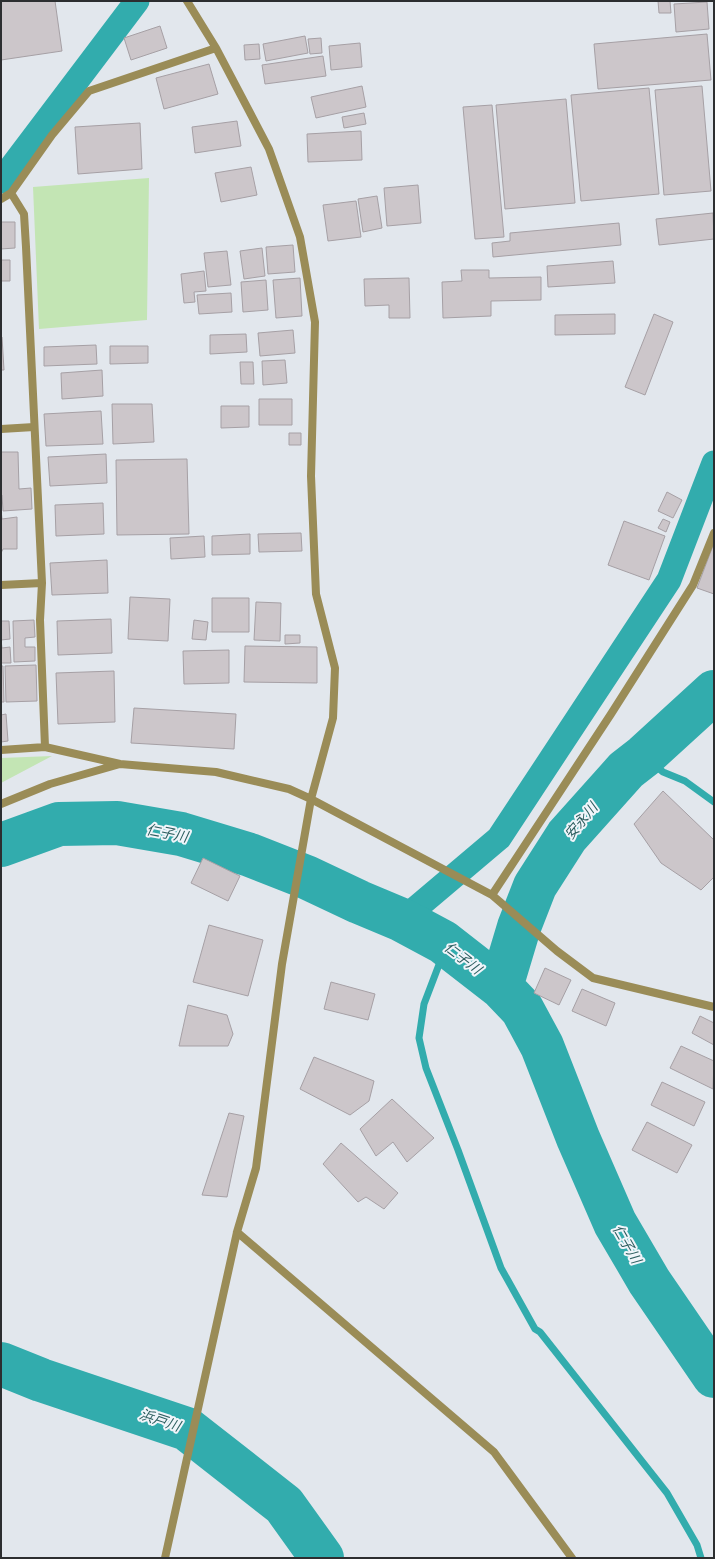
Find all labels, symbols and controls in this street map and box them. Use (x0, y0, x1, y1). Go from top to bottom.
water label: 安永川 (561, 798, 603, 843)
water label: 仁子川 (145, 821, 191, 846)
water label: 仁子川 (441, 939, 486, 979)
water label: 仁子川 (609, 1222, 645, 1268)
water label: 浜戸川 (137, 1406, 184, 1436)

